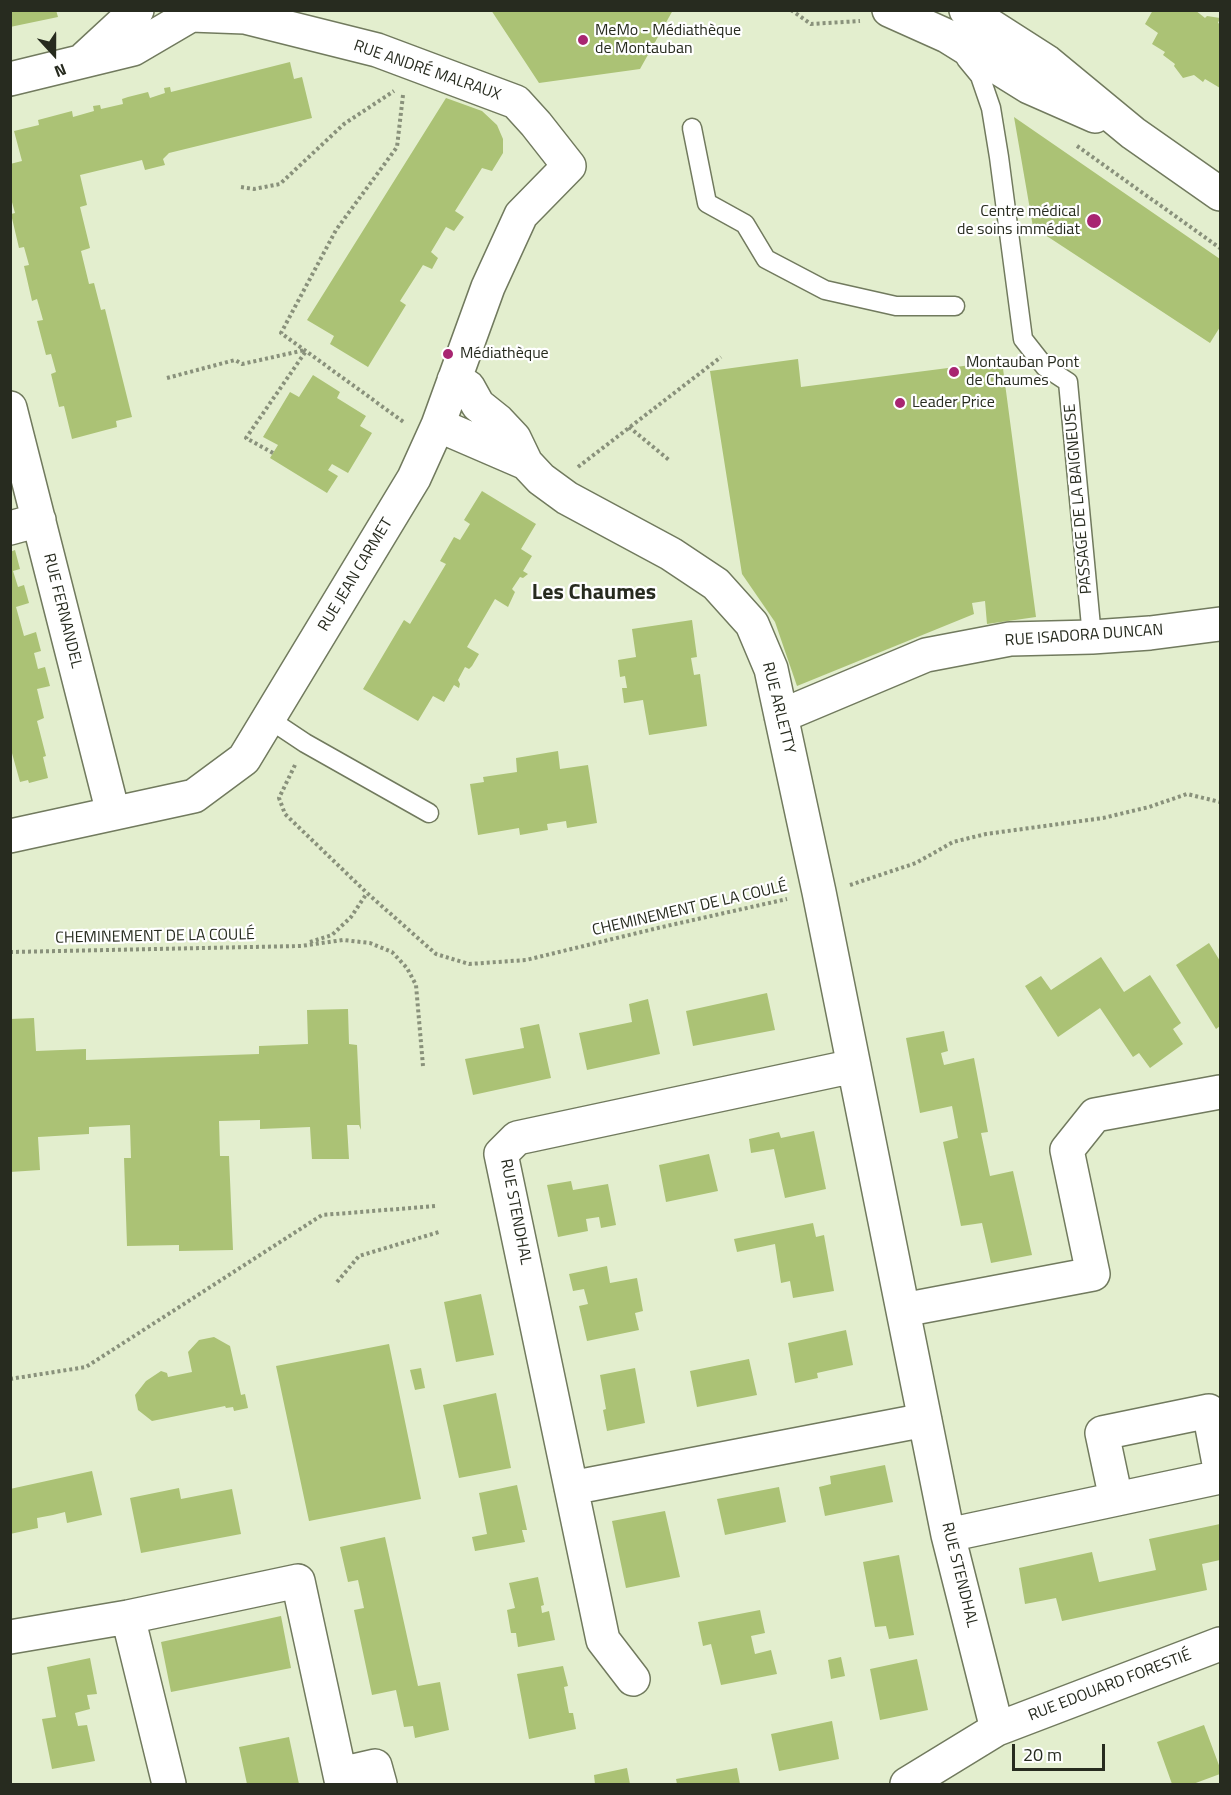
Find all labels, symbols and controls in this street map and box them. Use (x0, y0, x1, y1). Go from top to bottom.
place label: MeMo - Médiathèque de Montauban (595, 21, 741, 59)
north arrow (24, 24, 84, 84)
marker: MeMo - Médiathèque de Montauban (576, 33, 590, 47)
street label: RUE ANDRÉ MALRAUX (351, 37, 503, 105)
text: N (51, 58, 70, 84)
place label: Centre médical de soins immédiat (957, 202, 1080, 240)
marker: Centre médical de soins immédiat (1085, 212, 1103, 230)
place label: Médiathèque (460, 344, 549, 364)
marker: Médiathèque (441, 347, 455, 361)
place label: Montauban Pont de Chaumes (966, 353, 1079, 391)
marker: Montauban Pont de Chaumes (947, 365, 961, 379)
place label: Leader Price (912, 393, 995, 413)
marker: Leader Price (893, 396, 907, 410)
street label: PASSAGE DE LA BAIGNEUSE (1061, 403, 1097, 595)
street label: RUE JEAN CARMET (315, 515, 397, 635)
street label: RUE FERNANDEL (38, 552, 86, 670)
district label: Les Chaumes (532, 581, 656, 607)
street label: RUE ISADORA DUNCAN (1004, 621, 1164, 651)
street label: RUE ARLETTY (757, 660, 799, 756)
street label: CHEMINEMENT DE LA COULÉ (591, 877, 789, 941)
street label: CHEMINEMENT DE LA COULÉ (55, 926, 255, 948)
street label: RUE STENDHAL (495, 1157, 535, 1267)
street label: RUE STENDHAL (937, 1520, 981, 1630)
street label: RUE EDOUARD FORESTIÉ (1026, 1646, 1194, 1726)
scale bar (1015, 1732, 1108, 1770)
text: 20 m (1023, 1741, 1062, 1768)

